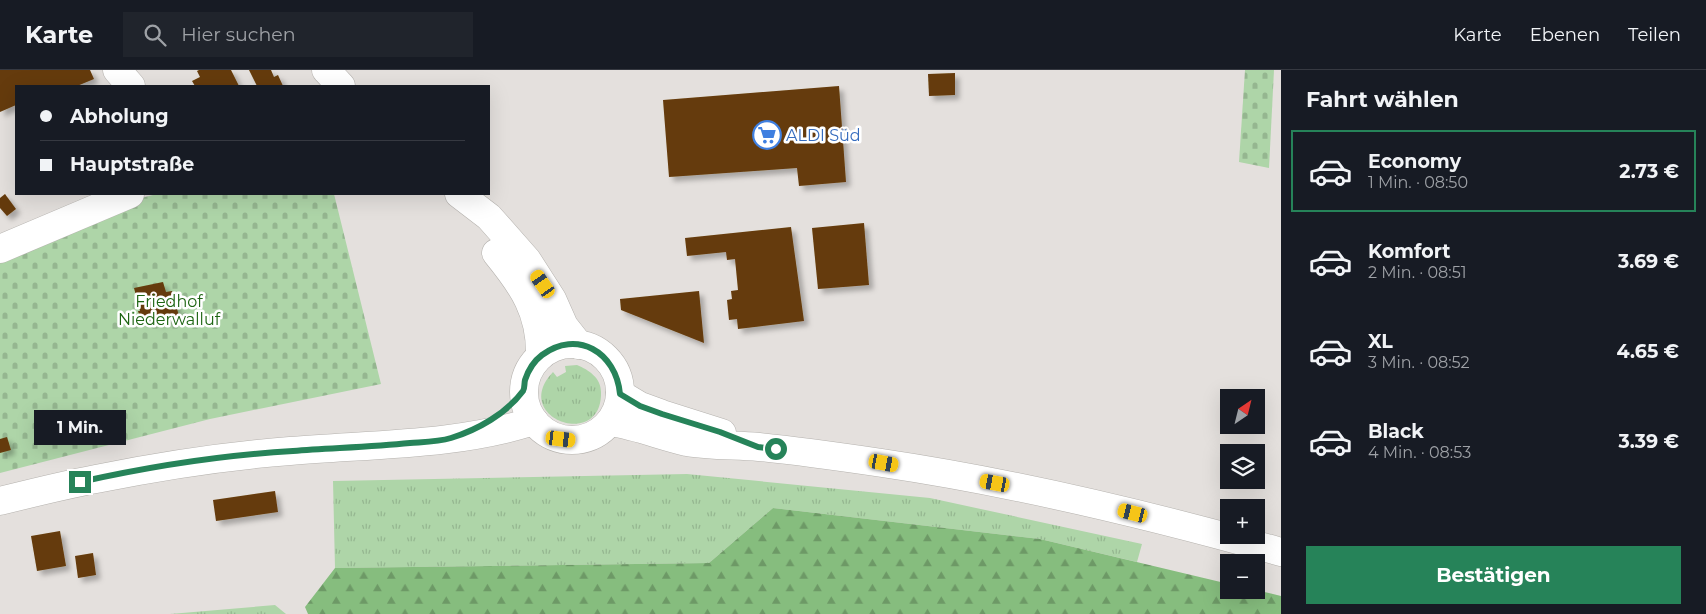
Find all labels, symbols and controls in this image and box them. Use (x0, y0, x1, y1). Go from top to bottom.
search box (123, 12, 473, 57)
text: Karte (25, 20, 93, 49)
icon: search (141, 21, 169, 49)
text: Hier suchen (181, 23, 296, 46)
text: Karte (1453, 24, 1502, 46)
text: Ebenen (1530, 24, 1600, 46)
text: Teilen (1628, 24, 1681, 46)
text: Fahrt wählen (1306, 86, 1459, 113)
text: Abholung (70, 105, 169, 128)
supermarket icon: ALDI Süd (752, 120, 782, 150)
place label: ALDI Süd (786, 126, 861, 145)
icon: car (1308, 149, 1353, 194)
text: Economy (1368, 150, 1461, 173)
text: Hauptstraße (70, 153, 194, 176)
text: 2.73 € (1619, 160, 1679, 183)
text: 1 Min. · 08:50 (1368, 173, 1468, 192)
icon: car (1308, 239, 1353, 284)
text: Komfort (1368, 240, 1450, 263)
text: 3.69 € (1618, 250, 1679, 273)
text: 2 Min. · 08:51 (1368, 263, 1467, 282)
car (528, 267, 557, 301)
park label: Friedhof Niederwalluf (118, 292, 221, 329)
icon: car (1308, 329, 1353, 374)
text: XL (1368, 330, 1393, 353)
text: 4.65 € (1617, 340, 1679, 363)
text: 3 Min. · 08:52 (1368, 353, 1470, 372)
north arrow (1220, 389, 1265, 434)
map controls (1220, 389, 1265, 599)
callout: 1 Min. (34, 410, 126, 444)
text: 1 Min. (57, 418, 103, 437)
icon: car (1308, 419, 1353, 464)
text: Black (1368, 420, 1424, 443)
car (545, 430, 576, 448)
text: 3.39 € (1618, 430, 1679, 453)
route start (765, 438, 787, 460)
text: 4 Min. · 08:53 (1368, 443, 1471, 462)
button: layers (1220, 444, 1265, 489)
car (867, 453, 900, 473)
route end (69, 471, 91, 493)
car (978, 473, 1011, 493)
button: + (1220, 499, 1265, 544)
car (1116, 502, 1149, 524)
button: Bestätigen (1306, 546, 1681, 604)
button: − (1220, 554, 1265, 599)

